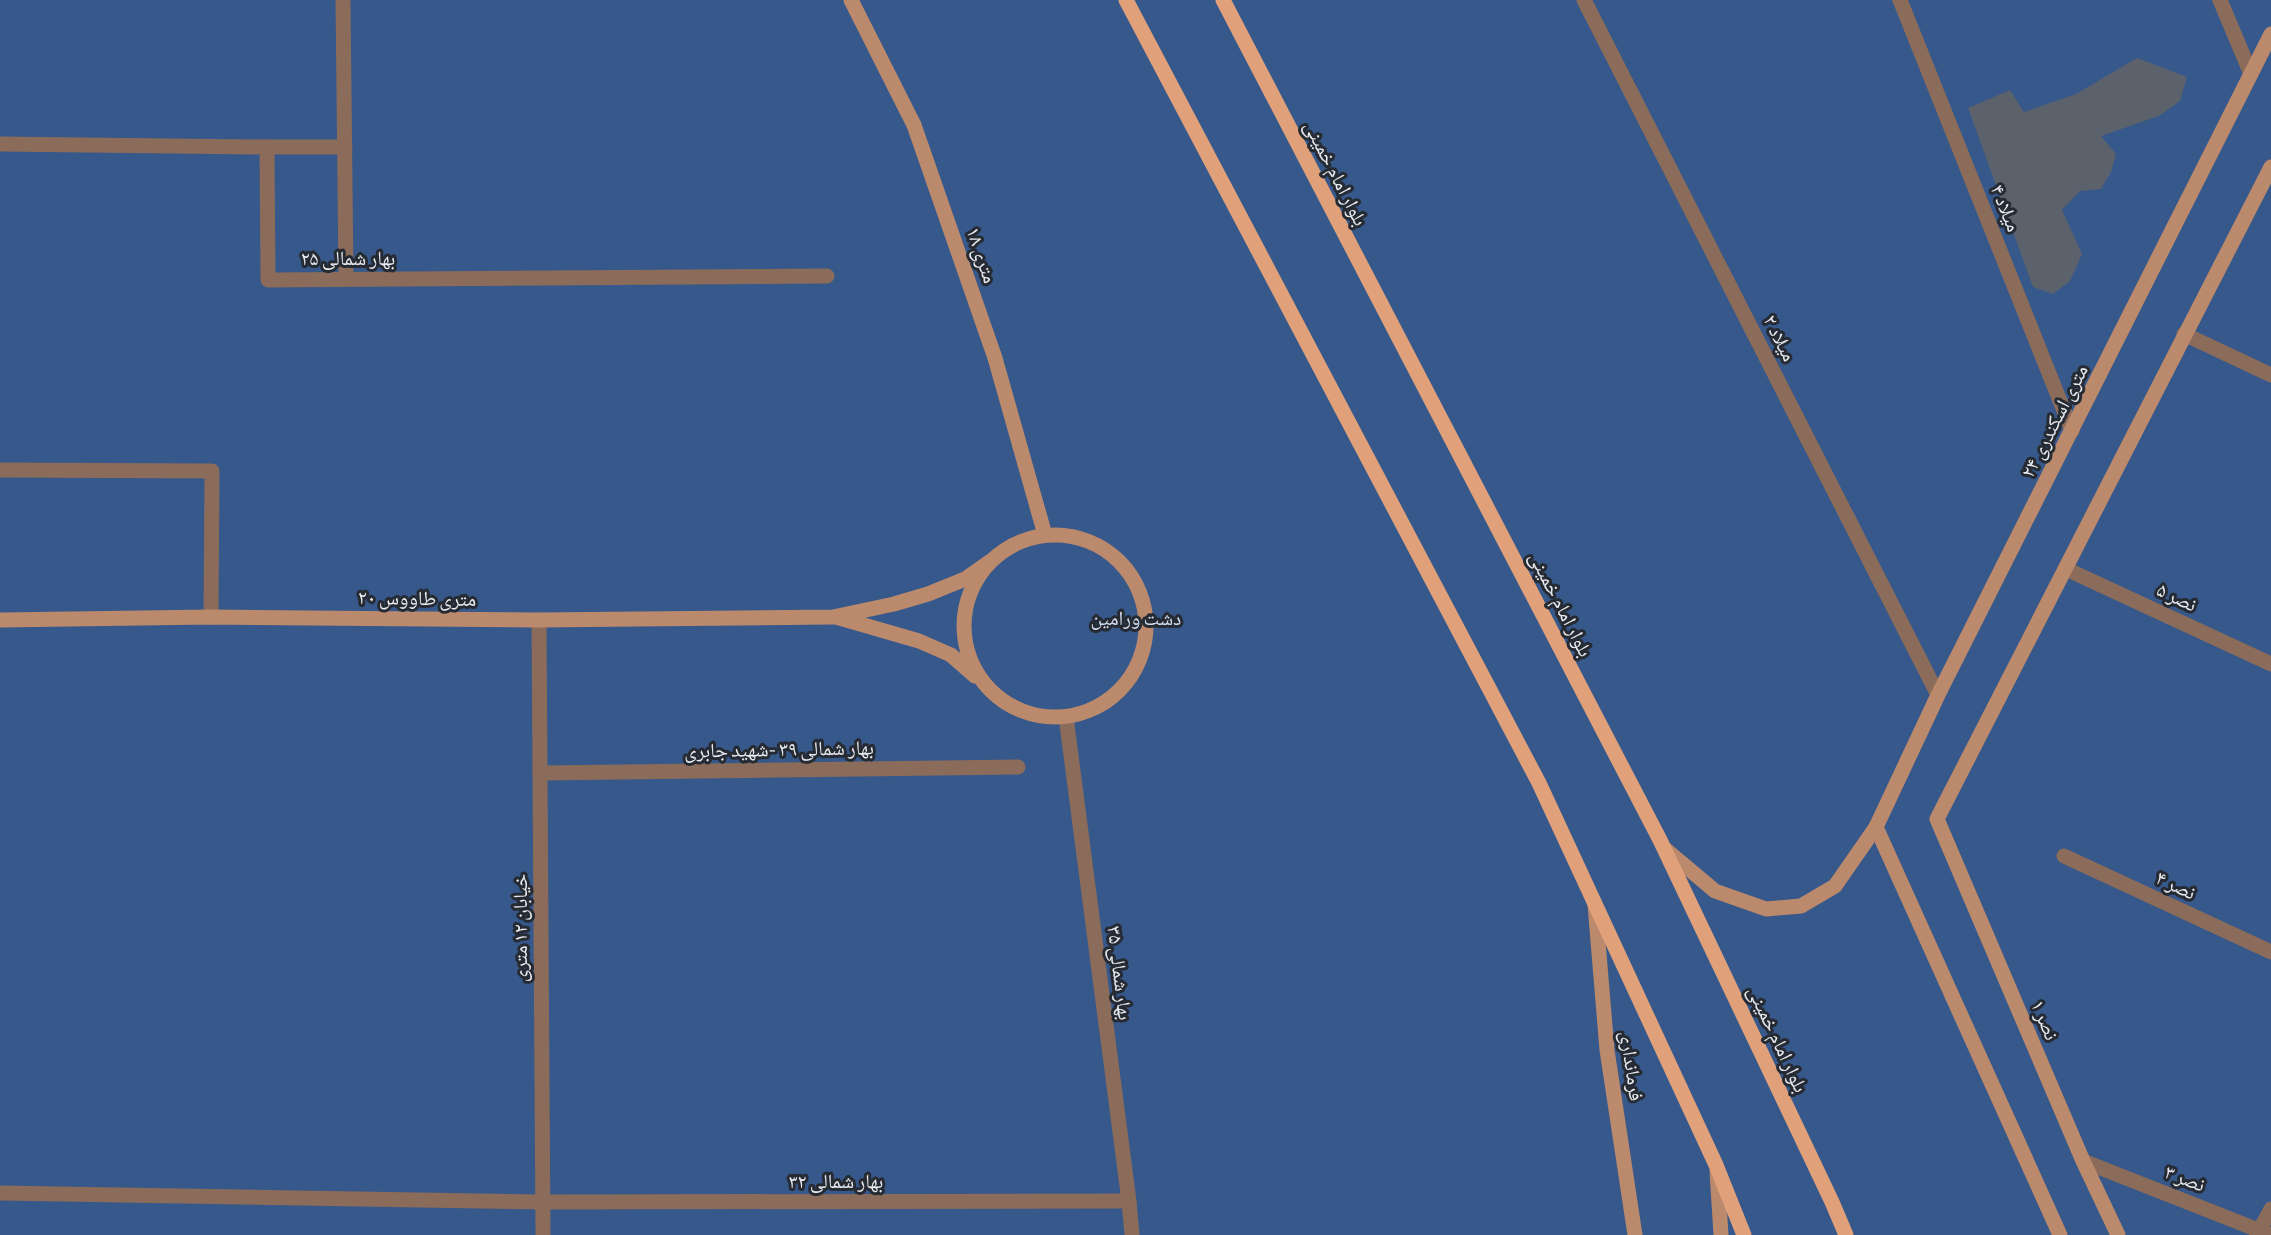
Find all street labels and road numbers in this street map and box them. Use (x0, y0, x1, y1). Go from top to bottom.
street label: بلوار امام خمینی (1297, 117, 1372, 231)
street label: میلاد ۴ (1985, 181, 2025, 236)
street label: ۱۸ متری (960, 224, 1002, 287)
street label: بهار شمالی ۲۵ (301, 247, 395, 271)
street label: میلاد ۲ (1757, 311, 1801, 366)
street label: ۲۴ متری اسکندری (2016, 361, 2094, 482)
street label: بلوار امام خمینی (1522, 548, 1597, 662)
street label: نصر ۵ (2153, 578, 2200, 618)
street label: ۲۰ متری طاووس (358, 586, 476, 612)
street label: بهار شمالی ۳۹ -شهید جابری (684, 736, 874, 764)
street label: نصر ۴ (2152, 866, 2199, 906)
street label: خیابان ۱۲ متری (509, 874, 533, 982)
street label: بهار شمالی ۳۵ (1101, 925, 1137, 1022)
street label: بلوار امام خمینی (1741, 982, 1812, 1097)
street label: نصر ۱ (2025, 997, 2063, 1044)
street label: فرمانداری (1614, 1030, 1648, 1103)
street label: نصر ۳ (2161, 1160, 2208, 1198)
street label: بهار شمالی ۳۲ (789, 1170, 883, 1194)

